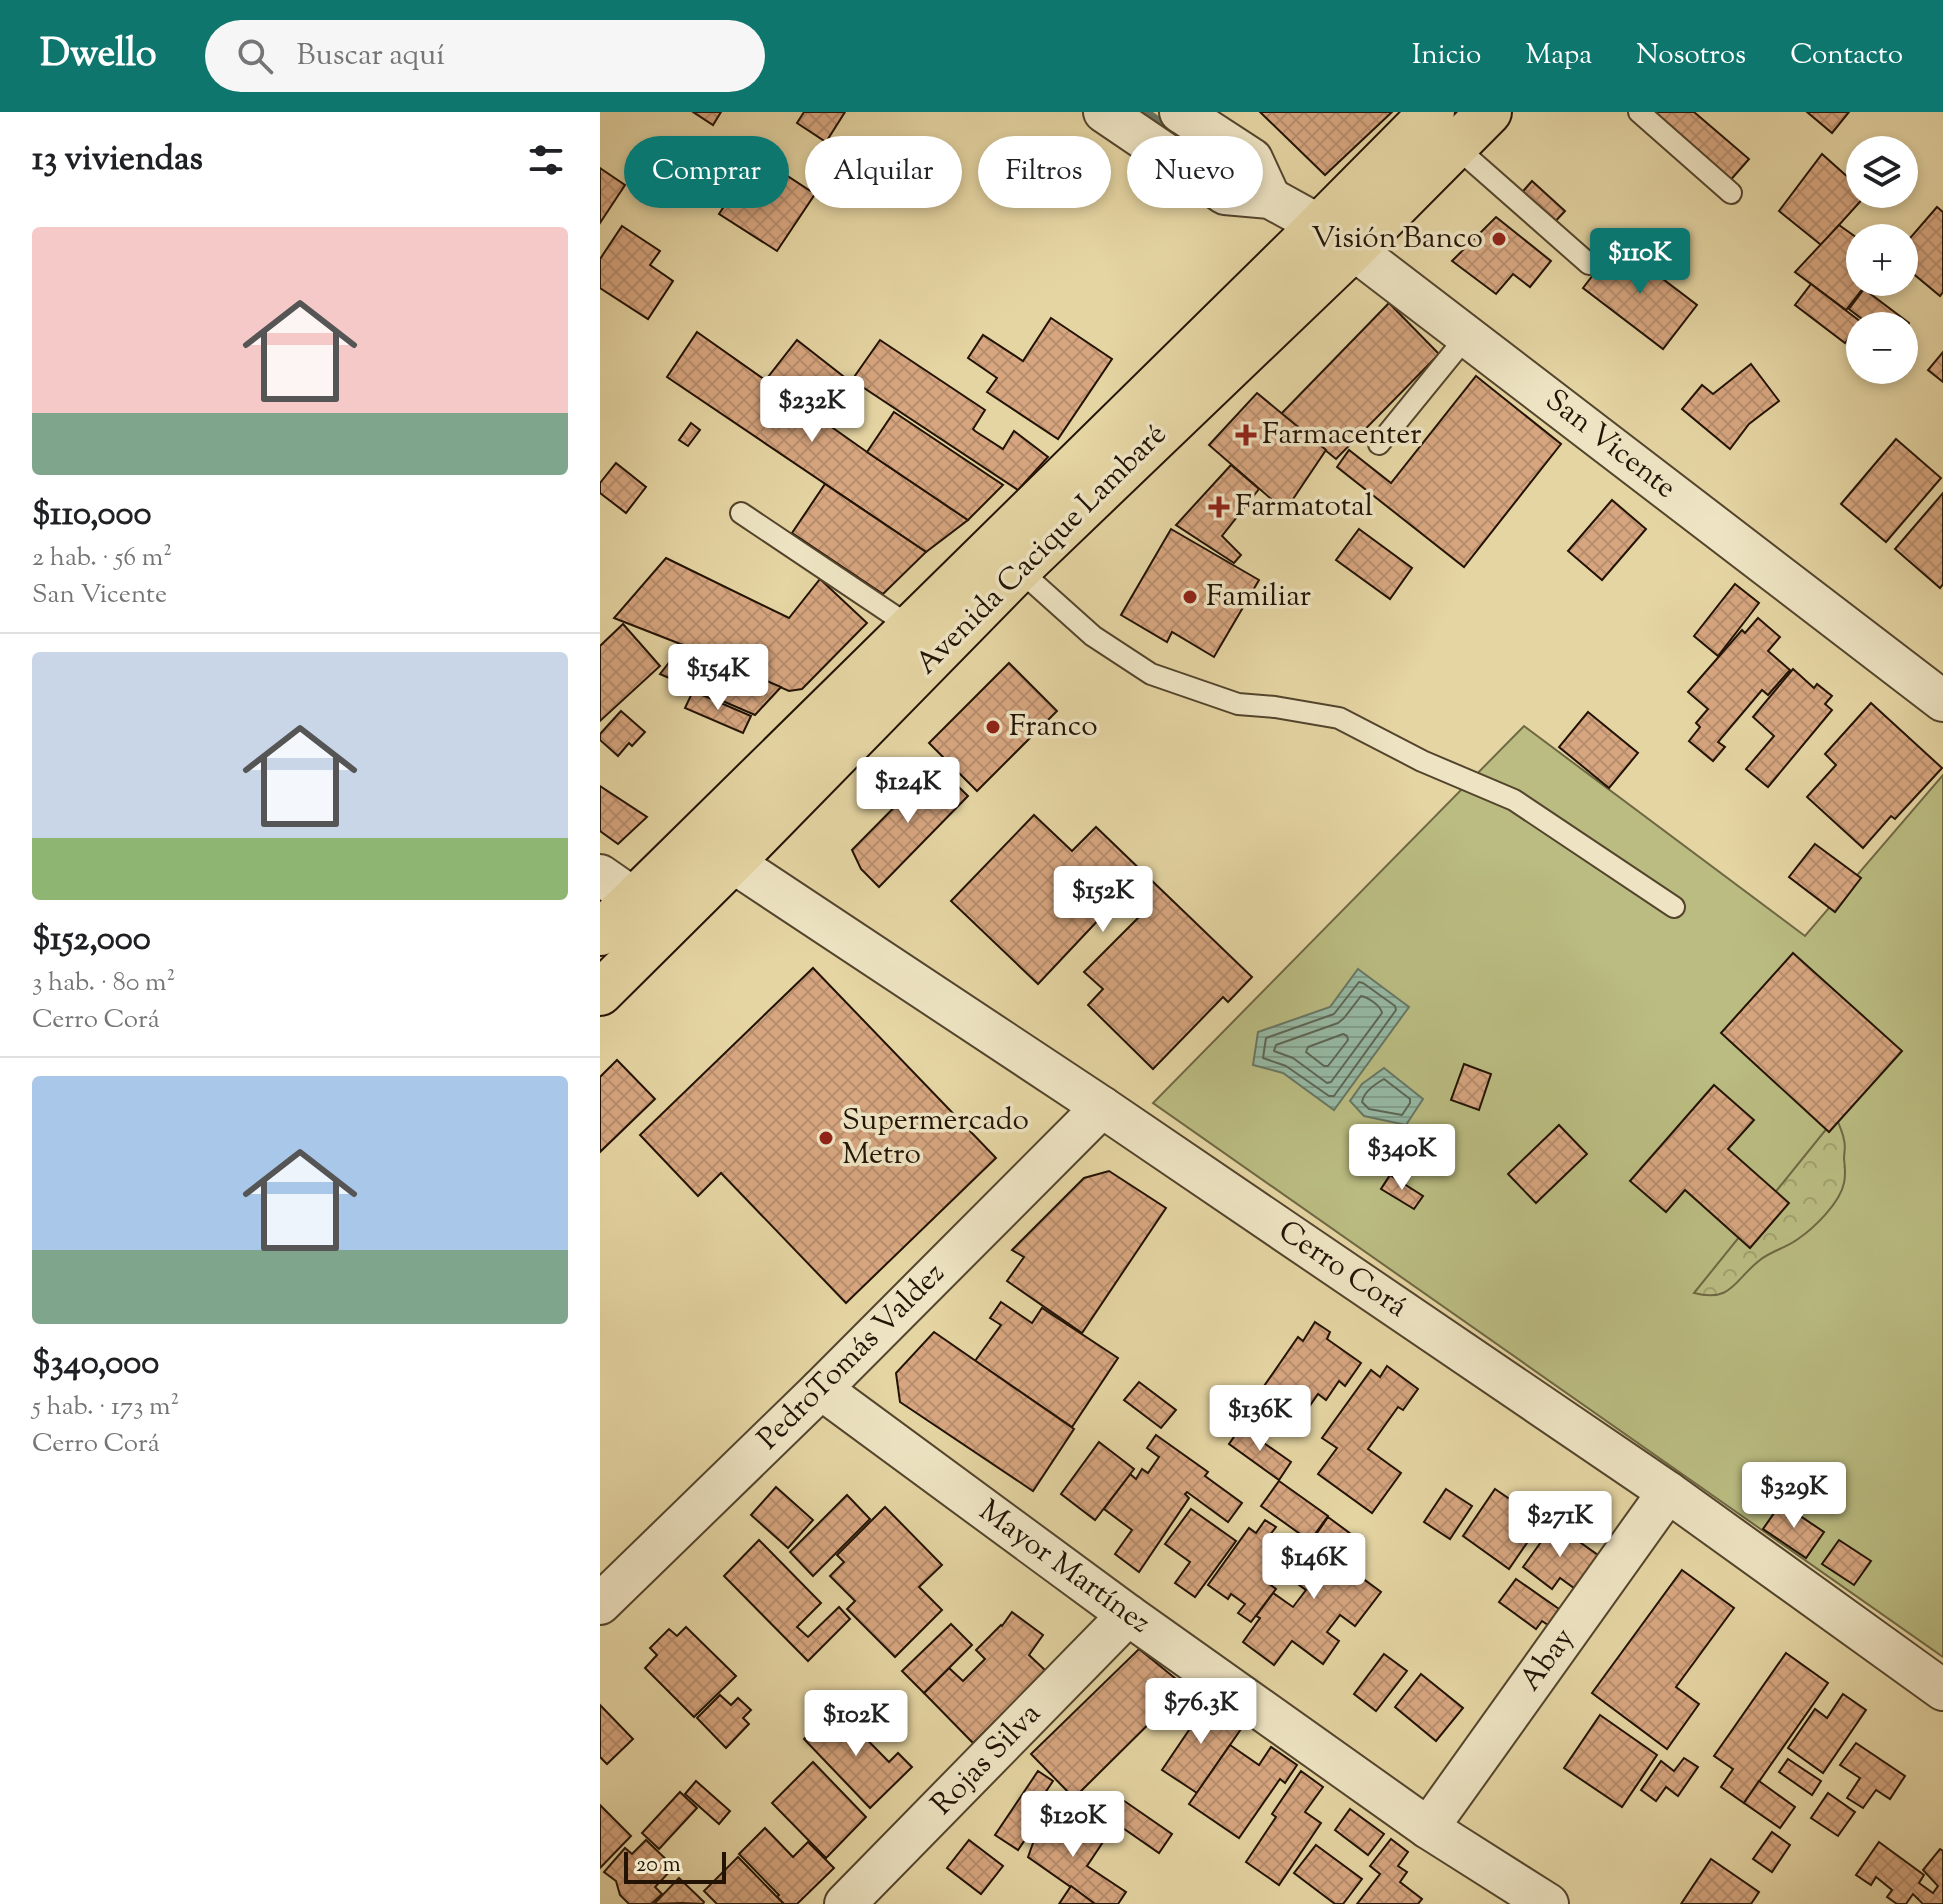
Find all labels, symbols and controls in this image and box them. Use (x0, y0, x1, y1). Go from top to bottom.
search box (205, 20, 765, 92)
text: Dwello (40, 29, 157, 83)
icon: search (233, 34, 277, 78)
text: Buscar aquí (297, 35, 445, 78)
text: Inicio (1412, 36, 1481, 76)
text: Mapa (1525, 36, 1592, 76)
text: Nosotros (1636, 36, 1746, 76)
text: Contacto (1790, 36, 1903, 76)
text: 13 viviendas (32, 136, 203, 185)
chip: Comprar (624, 136, 789, 208)
chip: Alquilar (805, 136, 962, 208)
chip: Filtros (978, 136, 1111, 208)
chip: Nuevo (1127, 136, 1263, 208)
map controls (1846, 136, 1918, 384)
button: layers (1846, 136, 1918, 208)
icon: filters (524, 138, 568, 182)
place label: Visión Banco (1311, 218, 1483, 261)
button: + (1846, 224, 1918, 296)
pin: $110K (1584, 228, 1696, 296)
marker: Visión Banco (1490, 230, 1508, 248)
text: $110K (1608, 235, 1672, 272)
icon: home (228, 279, 372, 423)
button: − (1846, 312, 1918, 384)
pin: $232K (756, 376, 868, 444)
street label: San Vicente (1535, 380, 1685, 510)
text: $232K (778, 383, 846, 420)
place label: Farmacenter (1262, 414, 1422, 457)
street label: Avenida Cacique Lambaré (907, 415, 1177, 685)
marker: Farmacenter (1237, 426, 1255, 444)
place label: Farmatotal (1235, 486, 1373, 529)
text: $110,000 (32, 491, 151, 540)
marker: Farmatotal (1210, 498, 1228, 516)
text: 2 hab. · 56 m² (32, 540, 172, 577)
place label: Familiar (1206, 576, 1311, 619)
text: San Vicente (32, 577, 167, 614)
marker: Familiar (1181, 588, 1199, 606)
pin: $154K (662, 644, 774, 712)
text: $154K (686, 651, 750, 688)
icon: home (228, 704, 372, 848)
place label: Franco (1009, 706, 1098, 749)
marker: Franco (984, 718, 1002, 736)
pin: $124K (852, 757, 964, 825)
text: $124K (875, 764, 941, 801)
pin: $152K (1047, 866, 1159, 934)
text: $152K (1072, 873, 1134, 910)
text: $152,000 (32, 916, 151, 965)
text: 3 hab. · 80 m² (32, 965, 175, 1002)
text: Cerro Corá (32, 1002, 160, 1039)
place label: Supermercado Metro (842, 1100, 1029, 1177)
pin: $340K (1346, 1124, 1458, 1192)
icon: home (228, 1128, 372, 1272)
marker: Supermercado Metro (817, 1129, 835, 1147)
text: $340K (1367, 1131, 1437, 1168)
street label: Cerro Corá (1269, 1211, 1415, 1329)
street label: PedroTomás Valdez (749, 1254, 955, 1460)
text: $340,000 (32, 1340, 159, 1389)
pin: $136K (1204, 1385, 1316, 1453)
text: 5 hab. · 173 m² (32, 1389, 179, 1426)
text: $136K (1228, 1392, 1292, 1429)
text: Cerro Corá (32, 1426, 160, 1463)
pin: $329K (1738, 1462, 1850, 1530)
text: $329K (1760, 1469, 1828, 1506)
street label: Mayor Martínez (969, 1491, 1159, 1645)
pin: $271K (1504, 1491, 1616, 1559)
text: $271K (1527, 1498, 1593, 1535)
pin: $146K (1258, 1533, 1370, 1601)
text: $146K (1280, 1540, 1348, 1577)
street label: Abay (1510, 1619, 1586, 1700)
pin: $76.3K (1136, 1678, 1266, 1746)
text: $76.3K (1163, 1685, 1239, 1722)
pin: $102K (800, 1690, 912, 1758)
street label: Rojas Silva (922, 1694, 1052, 1826)
text: $102K (823, 1697, 889, 1734)
pin: $120K (1017, 1791, 1129, 1859)
text: $120K (1039, 1798, 1107, 1835)
scale bar (624, 1848, 726, 1884)
text: 20 m (636, 1850, 681, 1882)

